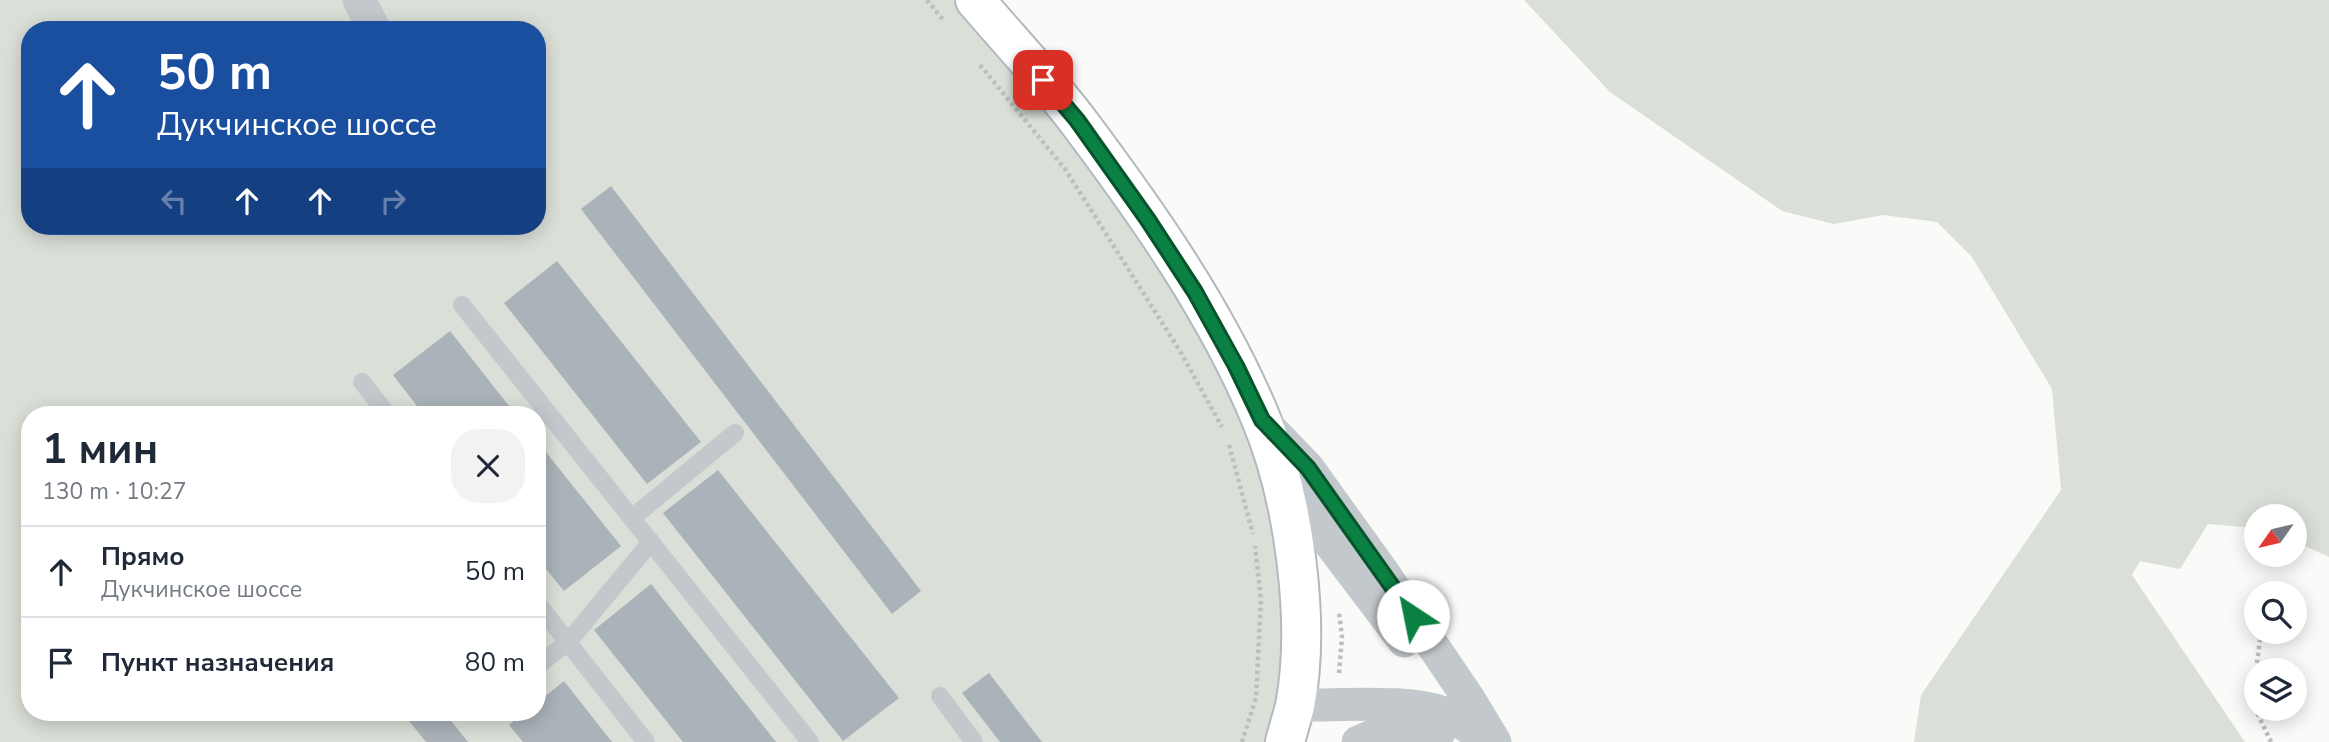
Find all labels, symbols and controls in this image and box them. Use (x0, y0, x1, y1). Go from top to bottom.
text: 50 m (157, 39, 272, 106)
icon: ahead (42, 49, 133, 140)
pin (1013, 50, 1073, 110)
icon: arrive (1024, 61, 1062, 99)
text: Дукчинское шоссе (157, 103, 437, 146)
icon: left (155, 182, 193, 220)
icon: ahead (228, 182, 266, 220)
icon: ahead (301, 182, 339, 220)
icon: right (374, 182, 412, 220)
text: 1 мин (42, 421, 158, 478)
button: close (451, 429, 525, 503)
text: 130 m · 10:27 (42, 476, 187, 507)
north arrow (2244, 504, 2306, 567)
map controls (2244, 504, 2307, 721)
text: Прямо (101, 539, 185, 574)
icon: ahead (42, 553, 80, 591)
text: 50 m (465, 554, 525, 589)
text: Дукчинское шоссе (101, 574, 302, 605)
position arrow (1376, 579, 1450, 653)
button: search (2244, 581, 2307, 644)
icon: arrive (42, 644, 80, 682)
text: Пункт назначения (101, 645, 334, 680)
text: 80 m (465, 645, 525, 680)
button: layers (2244, 658, 2307, 721)

